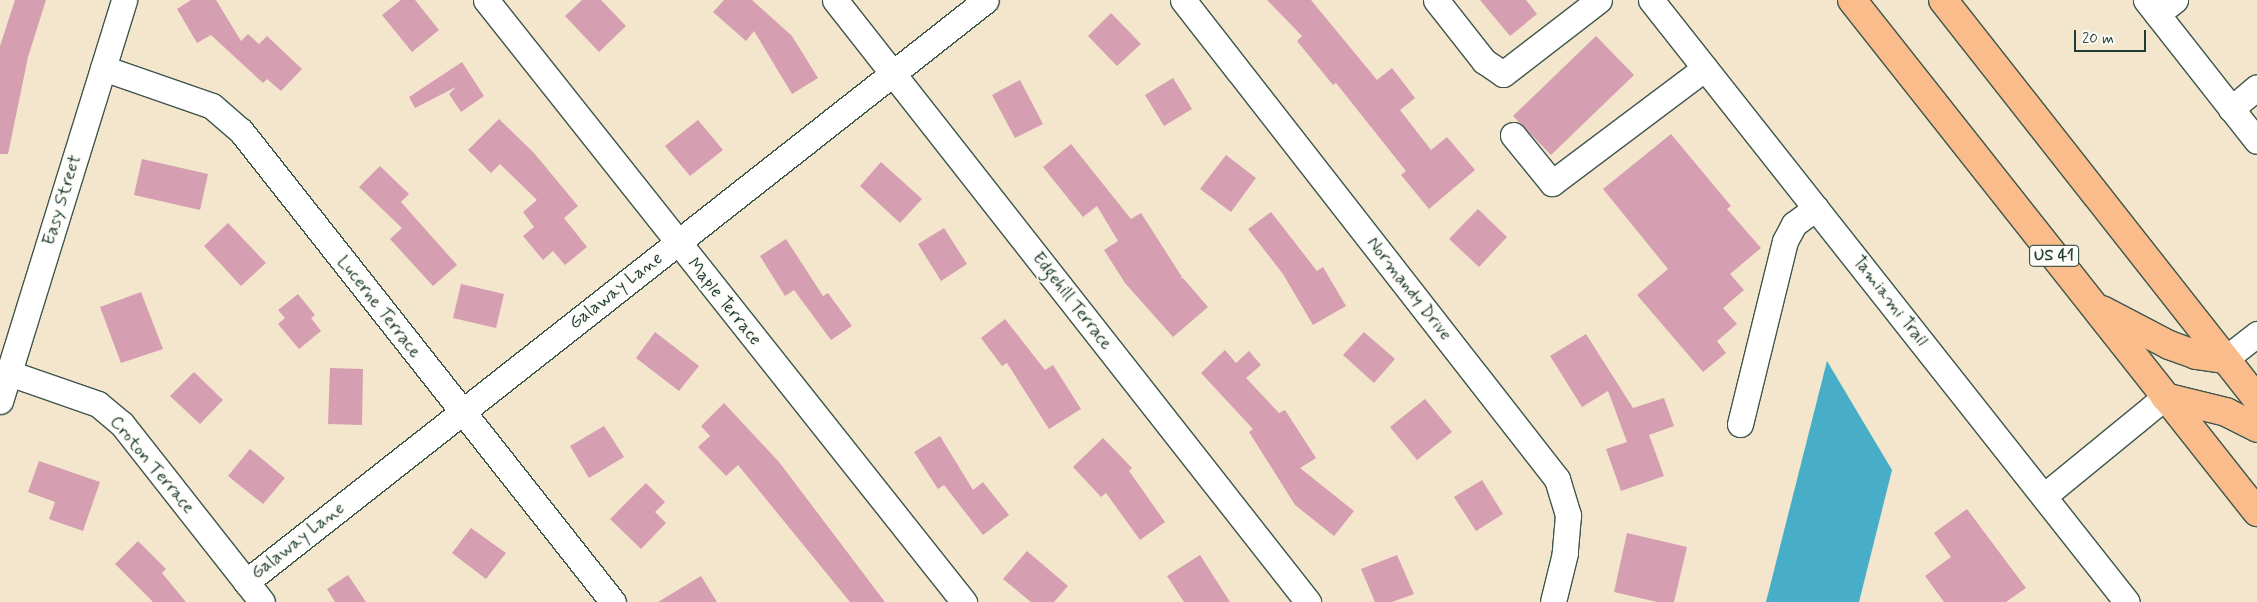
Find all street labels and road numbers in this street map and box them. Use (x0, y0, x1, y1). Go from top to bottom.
street label: Easy Street (38, 152, 86, 248)
street label: Normandy Drive (1362, 233, 1456, 345)
road number: US 41 (2029, 242, 2079, 270)
street label: Galaway Lane (566, 248, 666, 334)
street label: Edgehill Terrace (1027, 248, 1117, 354)
street label: Tamiami Trail (1848, 251, 1932, 351)
street label: Lucerne Terrace (333, 253, 425, 361)
street label: Maple Terrace (682, 254, 766, 350)
street label: Croton Terrace (106, 414, 198, 516)
street label: Galaway Lane (248, 498, 348, 584)

